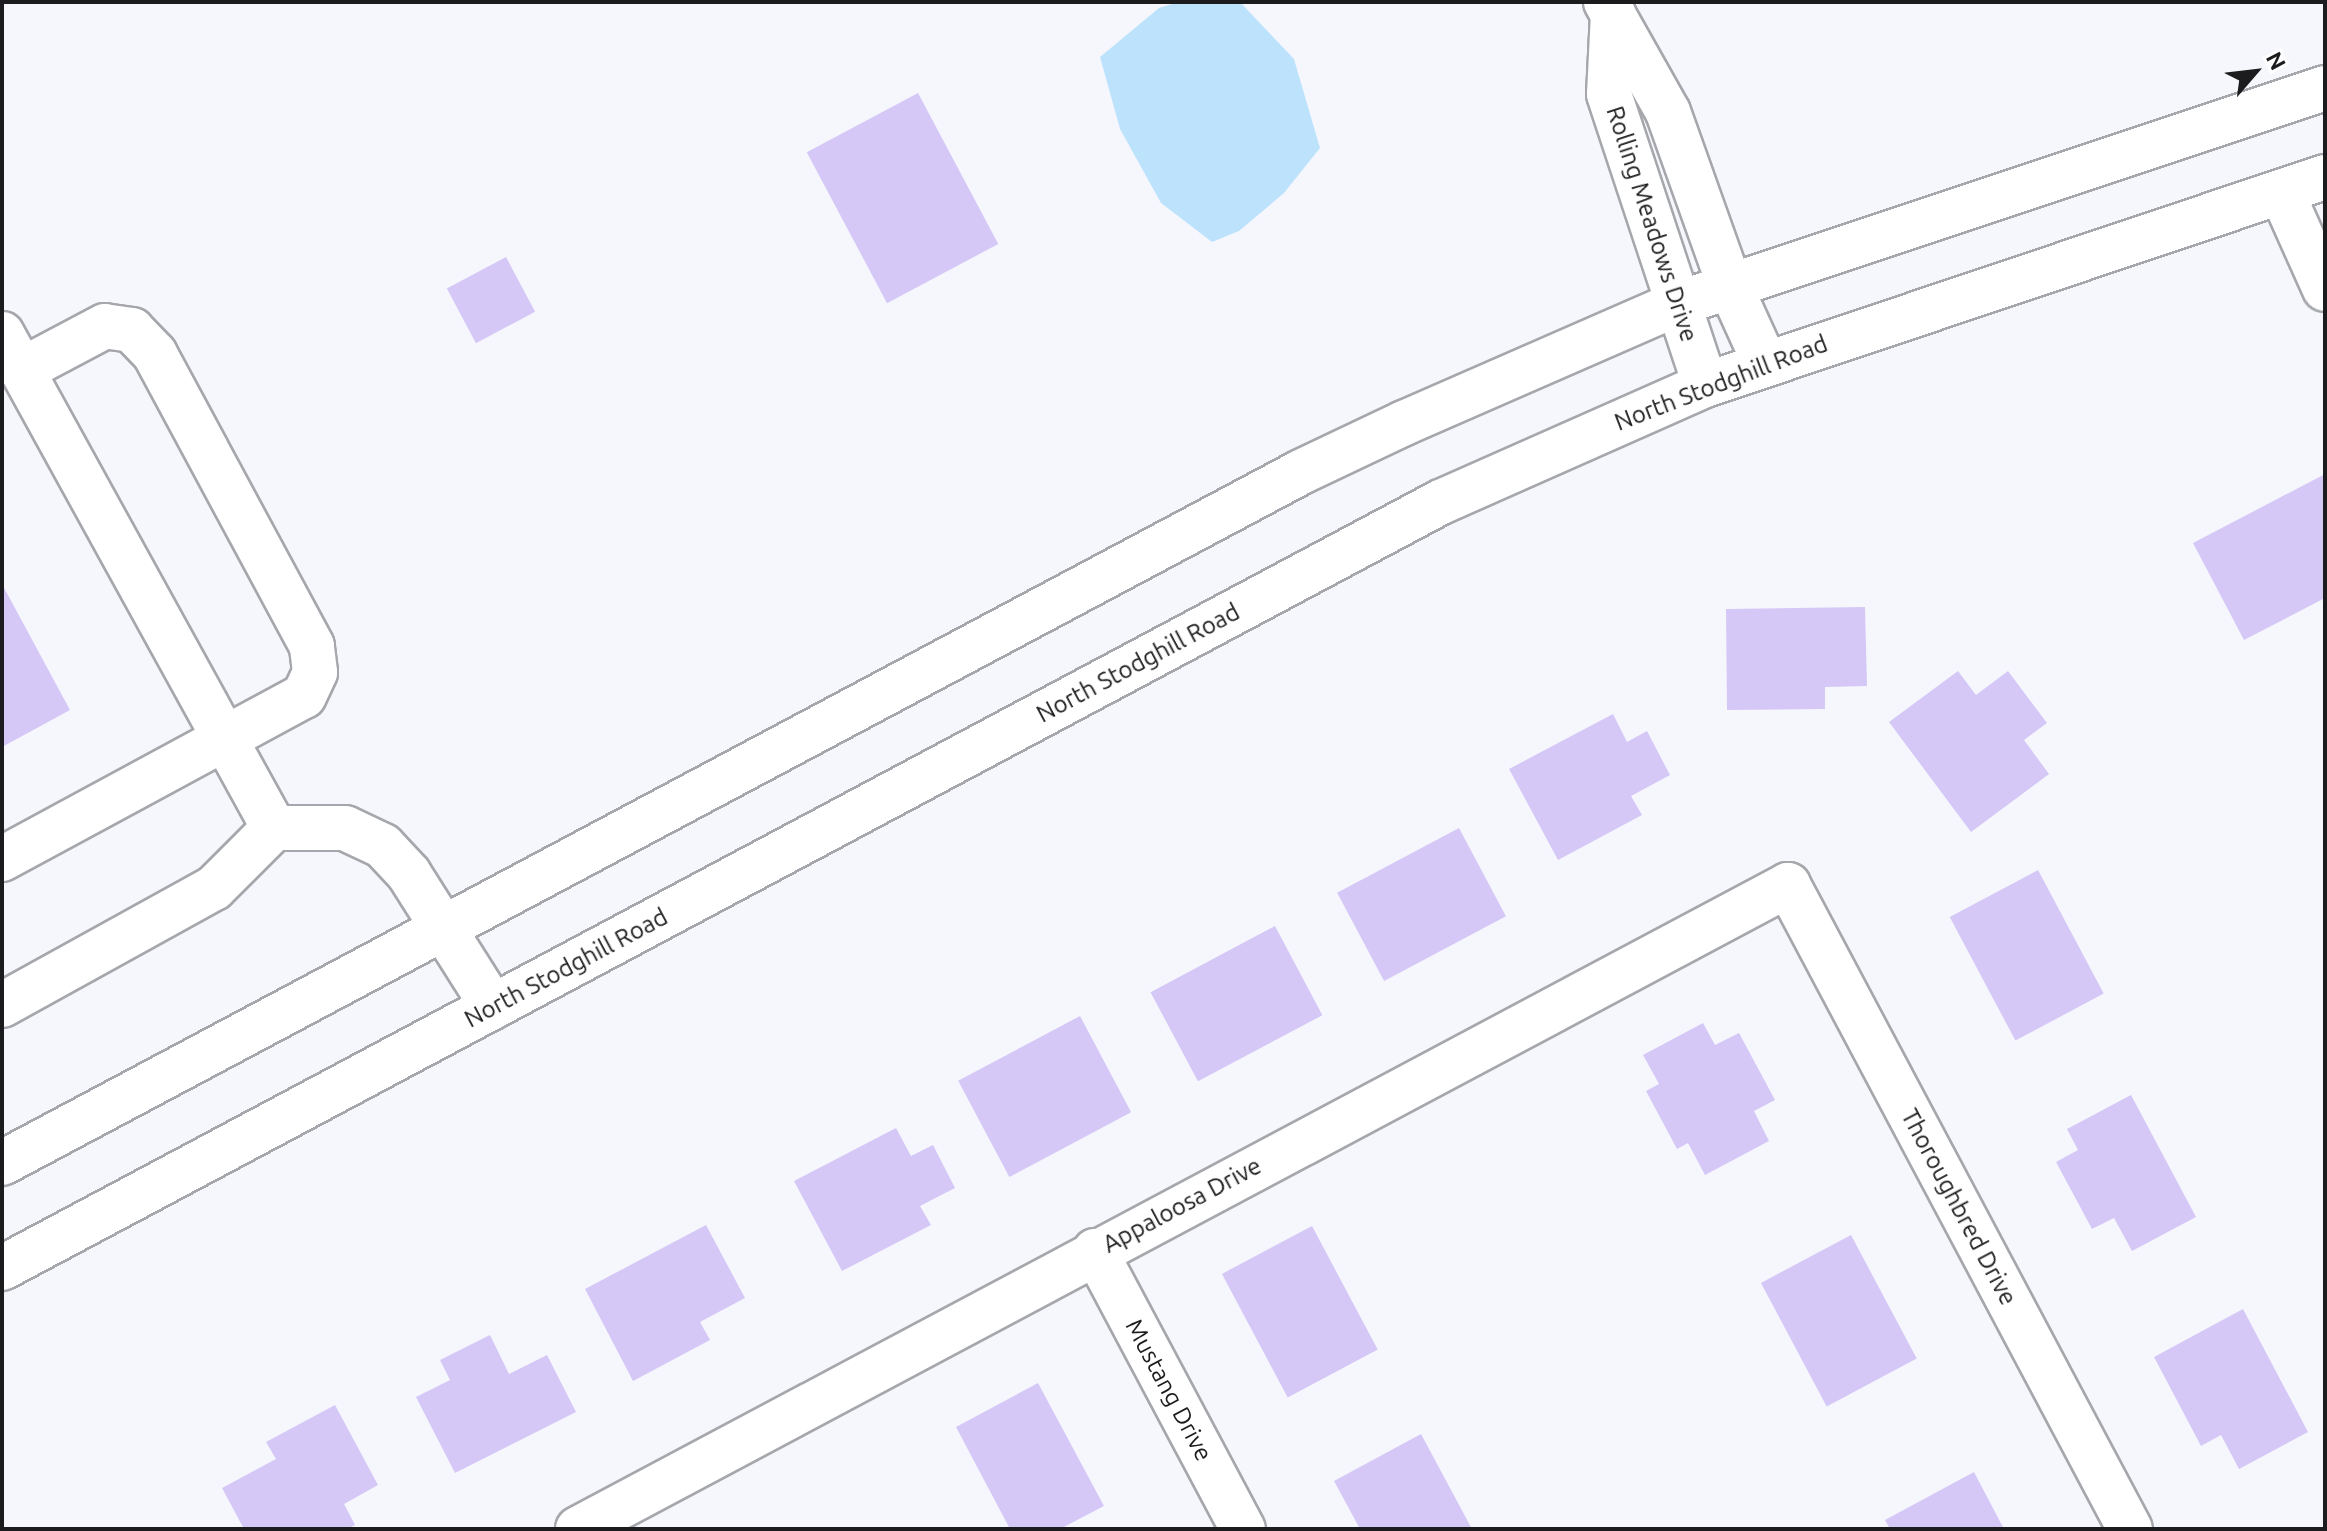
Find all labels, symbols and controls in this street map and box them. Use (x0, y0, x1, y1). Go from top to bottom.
north arrow (2215, 32, 2295, 112)
text: N (2262, 47, 2292, 74)
street label: Rolling Meadows Drive (1600, 103, 1704, 345)
street label: North Stodghill Road (1610, 329, 1832, 437)
street label: North Stodghill Road (1032, 597, 1244, 729)
street label: North Stodghill Road (460, 902, 672, 1034)
street label: Thoroughbred Drive (1895, 1104, 2023, 1310)
street label: Appaloosa Drive (1098, 1151, 1266, 1259)
street label: Mustang Drive (1120, 1314, 1218, 1466)

